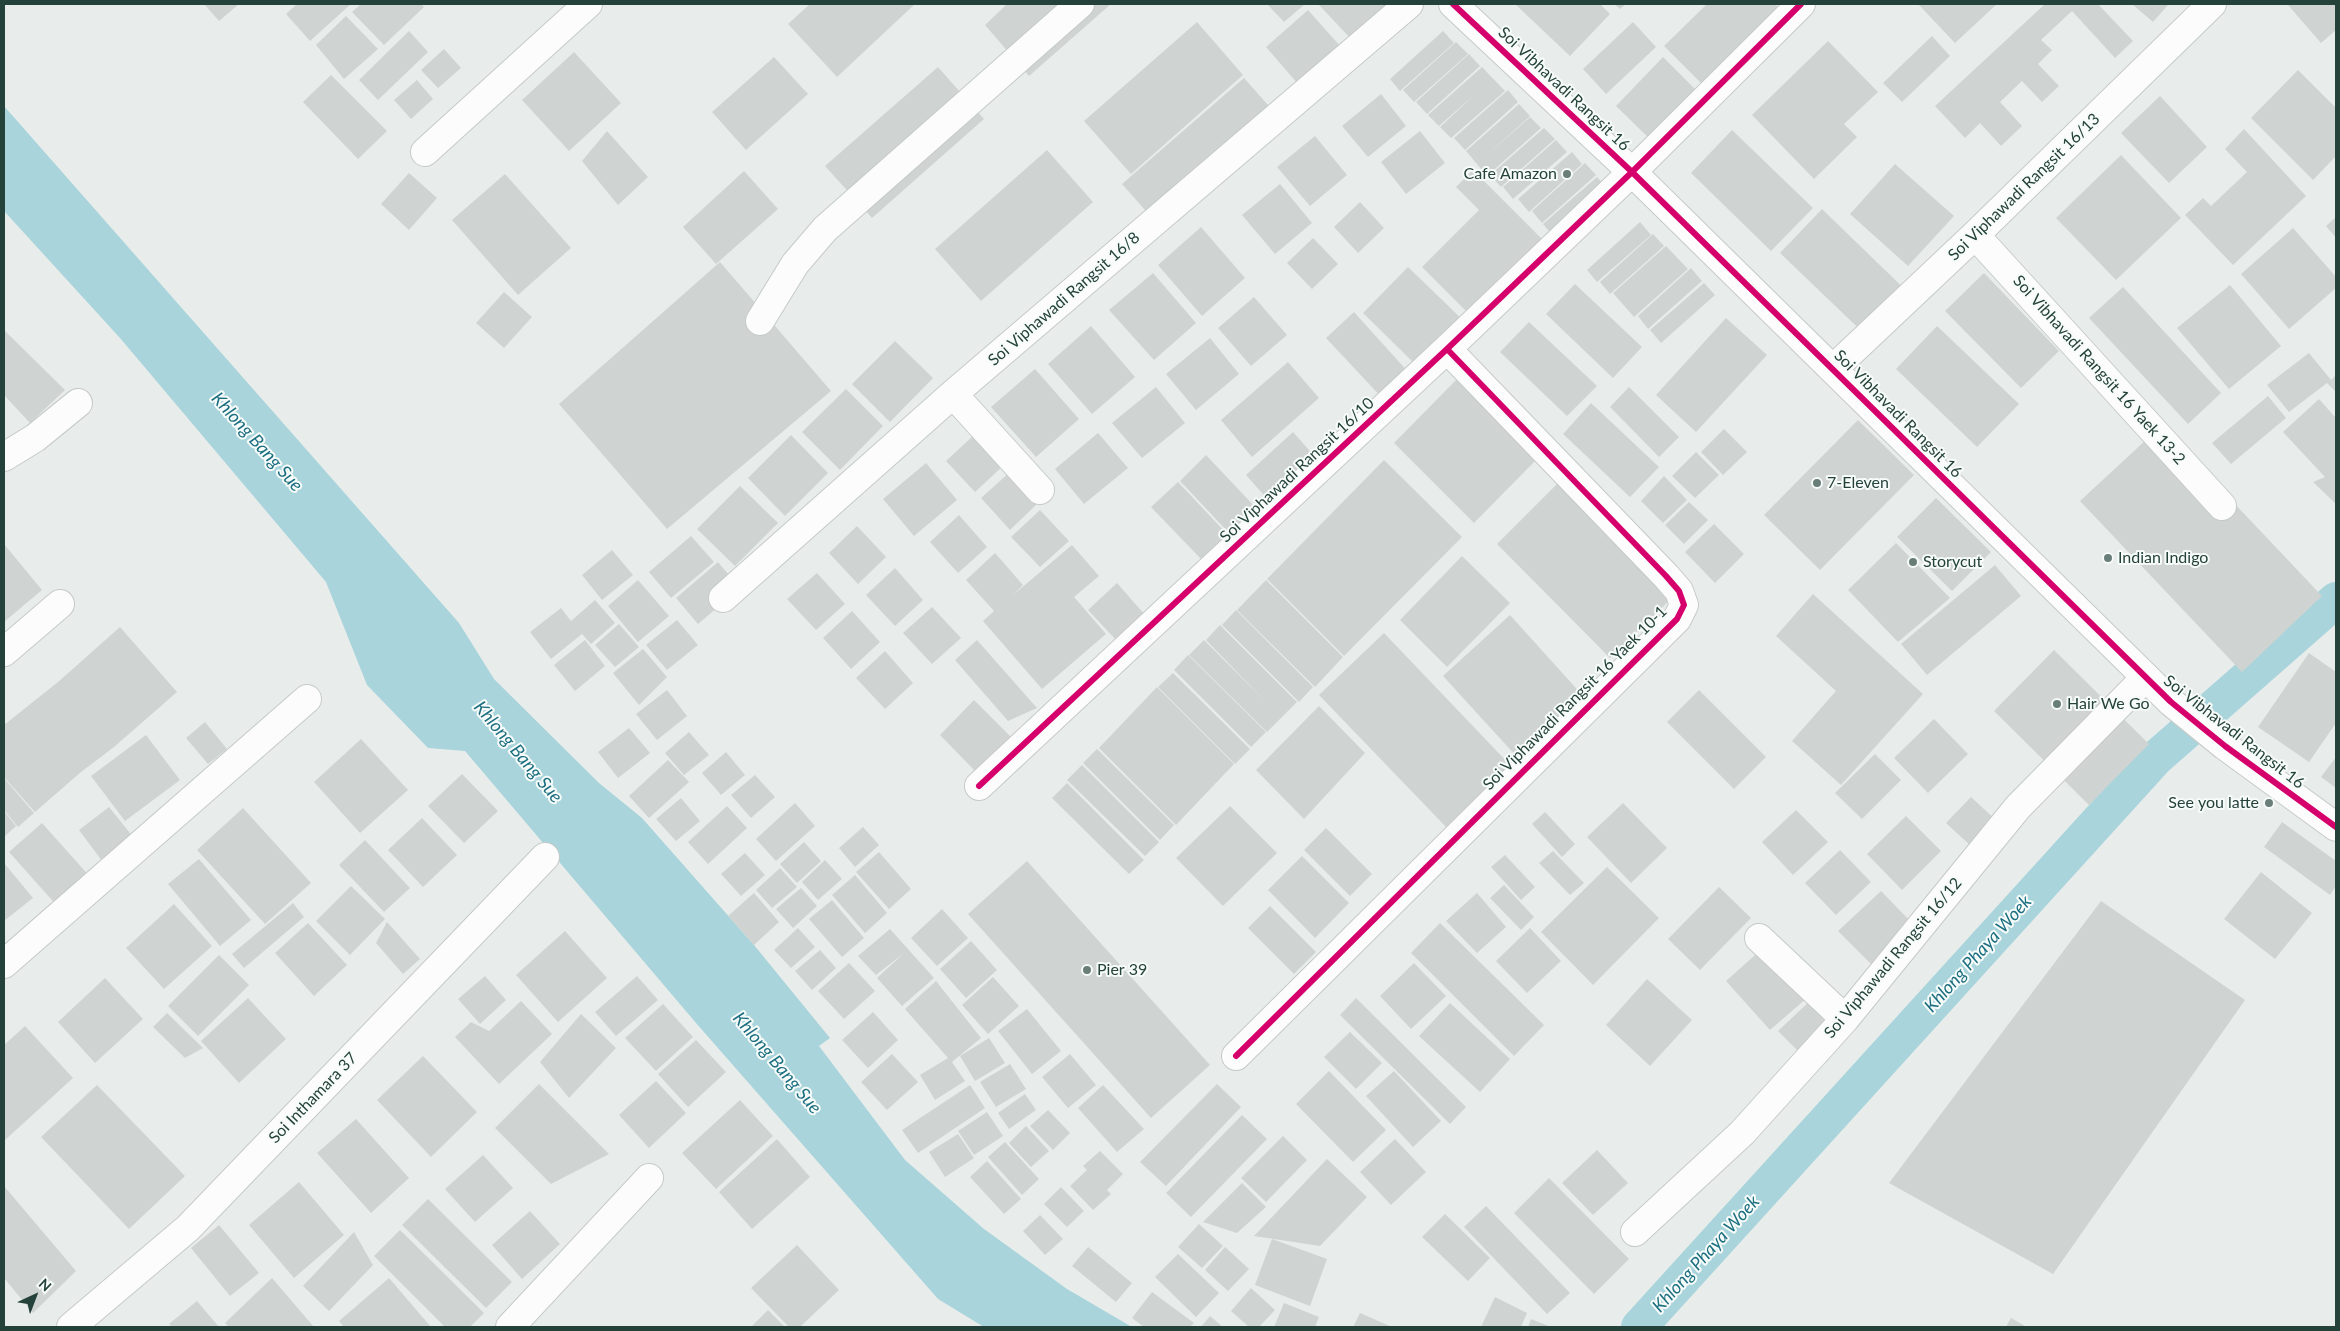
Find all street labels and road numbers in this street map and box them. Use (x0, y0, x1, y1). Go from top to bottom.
street label: Soi Vibhavadi Rangsit 16 (1494, 23, 1634, 155)
street label: Soi Viphawadi Rangsit 16/13 (1944, 109, 2104, 265)
street label: Soi Viphawadi Rangsit 16/8 (984, 228, 1144, 370)
street label: Soi Vibhavadi Rangsit 16 Yaek 13-2 (2009, 271, 2189, 469)
street label: Soi Vibhavadi Rangsit 16 (1830, 346, 1966, 482)
street label: Soi Viphawadi Rangsit 16/10 (1216, 394, 1378, 546)
street label: Soi Viphawadi Rangsit 16 Yaek 10-1 (1479, 602, 1671, 794)
street label: Soi Vibhavadi Rangsit 16 (2160, 671, 2308, 793)
street label: Soi Viphawadi Rangsit 16/12 (1820, 874, 1966, 1042)
street label: Soi Inthamara 37 (265, 1049, 361, 1147)

